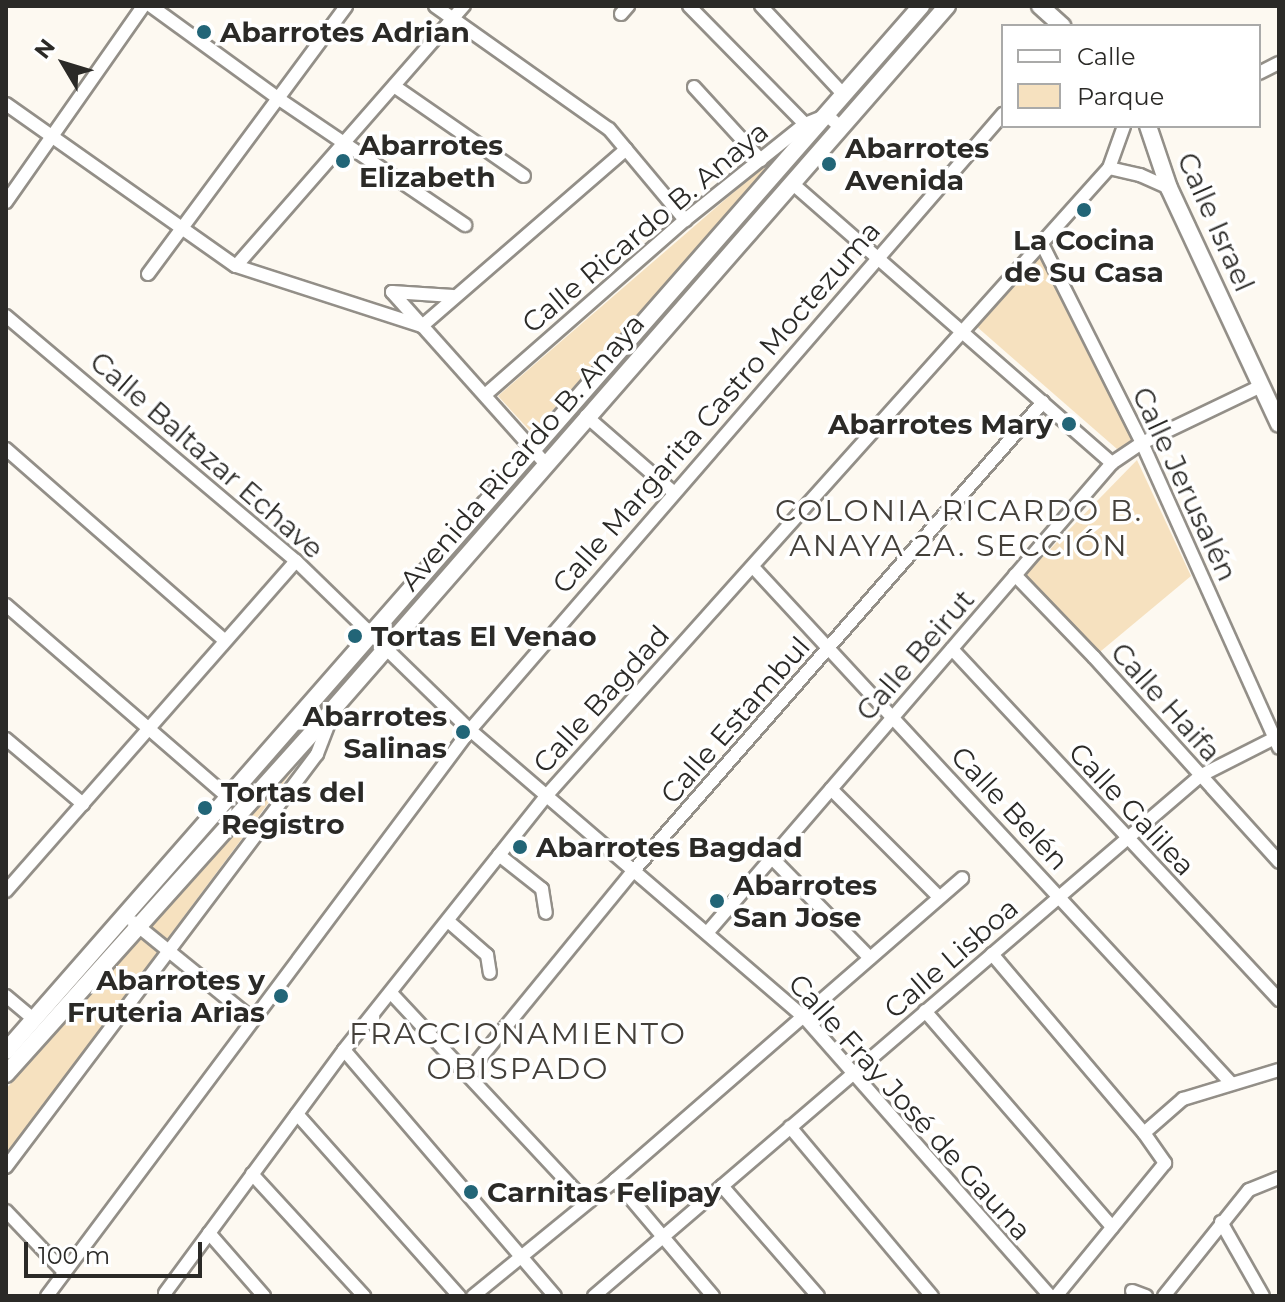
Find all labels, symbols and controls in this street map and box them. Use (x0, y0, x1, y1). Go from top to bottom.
place label: Abarrotes Adrian (220, 15, 470, 49)
marker: Abarrotes Adrian (195, 23, 213, 41)
north arrow (24, 24, 104, 104)
legend (1001, 24, 1261, 128)
text: N (29, 34, 61, 64)
text: Calle (1077, 42, 1135, 71)
text: Parque (1077, 82, 1164, 111)
street label: Calle Ricardo B. Anaya (515, 114, 775, 340)
place label: Abarrotes Elizabeth (359, 128, 503, 194)
place label: Abarrotes Avenida (845, 131, 989, 197)
street label: Calle Israel (1170, 147, 1262, 297)
marker: Abarrotes Elizabeth (334, 152, 352, 170)
marker: Abarrotes Avenida (820, 155, 838, 173)
marker: La Cocina de Su Casa (1075, 201, 1093, 219)
street label: Calle Margarita Castro Moctezuma (545, 214, 887, 600)
place label: La Cocina de Su Casa (1004, 223, 1164, 289)
street label: Avenida Ricardo B. Anaya (393, 307, 651, 597)
street label: Calle Baltazar Echave (84, 345, 330, 565)
street label: Calle Jerusalén (1125, 382, 1245, 586)
place label: Abarrotes Mary (828, 407, 1053, 441)
marker: Abarrotes Mary (1060, 415, 1078, 433)
district label: COLONIA RICARDO B. ANAYA 2A. SECCIÓN (775, 493, 1143, 564)
street label: Calle Beirut (849, 583, 981, 727)
street label: Calle Bagdad (526, 618, 676, 780)
place label: Tortas El Venao (371, 619, 597, 653)
marker: Tortas El Venao (346, 627, 364, 645)
street label: Calle Estambul (653, 630, 817, 810)
street label: Calle Haifa (1104, 636, 1228, 768)
place label: Abarrotes Salinas (303, 699, 447, 765)
marker: Abarrotes Salinas (454, 723, 472, 741)
street label: Calle Galilea (1062, 736, 1202, 882)
street label: Calle Belén (944, 739, 1076, 877)
place label: Tortas del Registro (221, 775, 365, 841)
marker: Tortas del Registro (196, 799, 214, 817)
place label: Abarrotes Bagdad (536, 830, 803, 864)
marker: Abarrotes Bagdad (511, 838, 529, 856)
place label: Abarrotes San Jose (733, 868, 877, 934)
street label: Calle Lisboa (877, 891, 1025, 1025)
marker: Abarrotes San Jose (708, 892, 726, 910)
place label: Abarrotes y Fruteria Arias (67, 963, 265, 1029)
street label: Calle Fray José de Gauna (782, 967, 1038, 1247)
marker: Abarrotes y Fruteria Arias (272, 987, 290, 1005)
district label: FRACCIONAMIENTO OBISPADO (349, 1016, 687, 1086)
place label: Carnitas Felipay (487, 1175, 721, 1209)
marker: Carnitas Felipay (462, 1183, 480, 1201)
scale bar (28, 1226, 206, 1276)
text: 100 m (38, 1241, 110, 1270)

